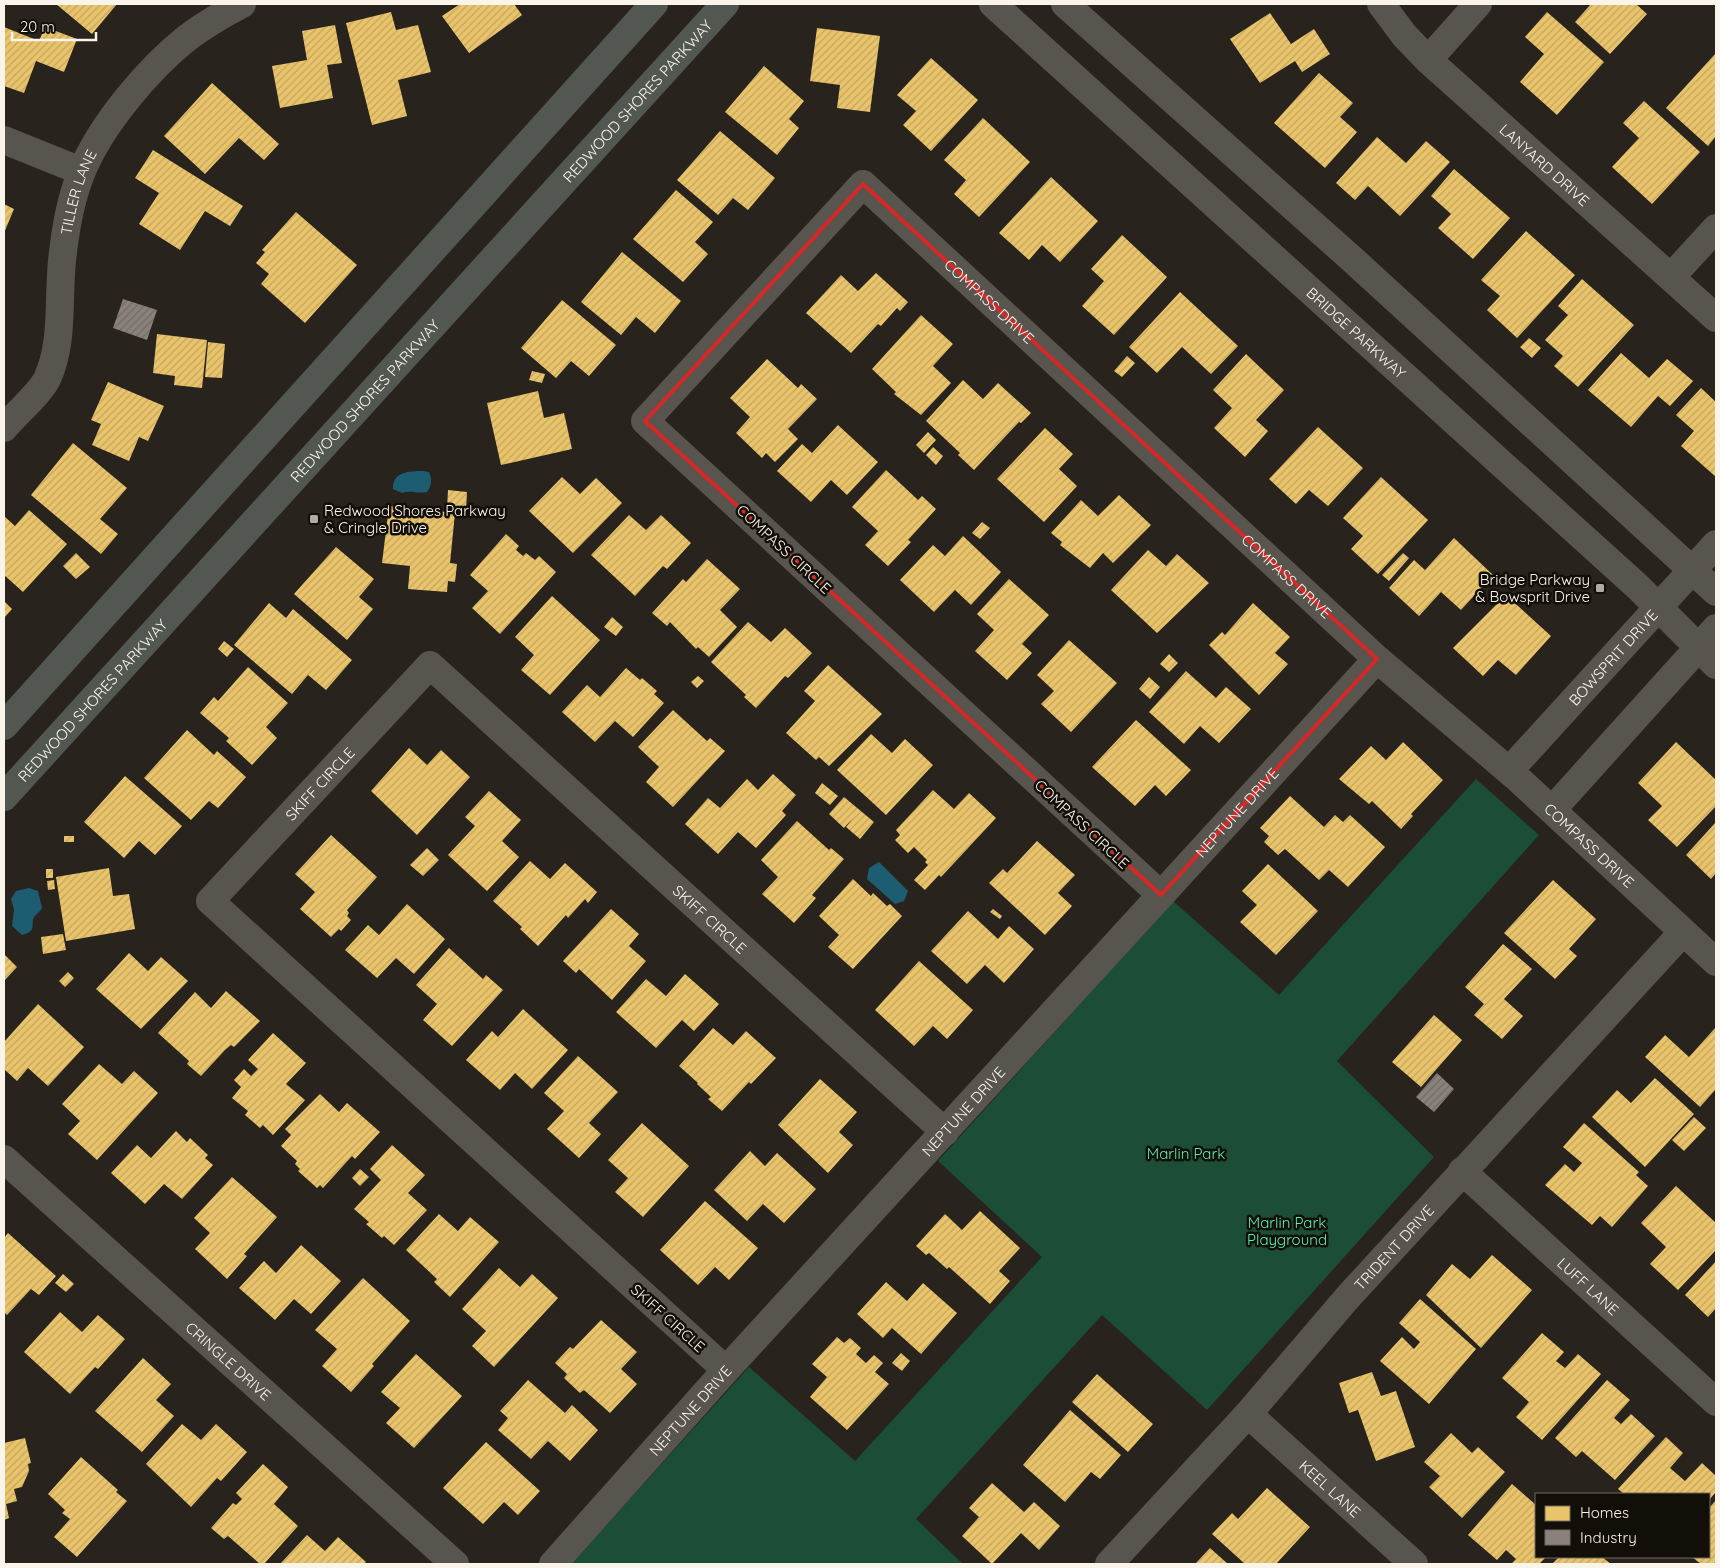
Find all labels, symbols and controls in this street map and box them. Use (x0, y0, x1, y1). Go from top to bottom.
scale bar (12, 10, 96, 42)
street label: REDWOOD SHORES PARKWAY (558, 15, 716, 186)
text: 20 m (20, 17, 55, 36)
street label: LANYARD DRIVE (1496, 119, 1594, 210)
street label: TILLER LANE (56, 146, 100, 236)
street label: COMPASS DRIVE (941, 255, 1039, 347)
street label: BRIDGE PARKWAY (1303, 283, 1411, 383)
street label: REDWOOD SHORES PARKWAY (286, 315, 444, 486)
street label: COMPASS CIRCLE (733, 500, 835, 598)
place label: Redwood Shores Parkway & Cringle Drive (324, 501, 506, 537)
marker: Redwood Shores Parkway & Cringle Drive (308, 513, 320, 525)
street label: COMPASS DRIVE (1238, 530, 1336, 622)
place label: Bridge Parkway & Bowsprit Drive (1475, 570, 1590, 606)
marker: Bridge Parkway & Bowsprit Drive (1594, 582, 1606, 594)
street label: BOWSPRIT DRIVE (1564, 605, 1661, 709)
street label: REDWOOD SHORES PARKWAY (13, 614, 171, 785)
street label: SKIFF CIRCLE (281, 743, 358, 824)
street label: NEPTUNE DRIVE (1191, 764, 1282, 861)
street label: COMPASS CIRCLE (1031, 775, 1133, 873)
street label: COMPASS DRIVE (1541, 799, 1638, 891)
street label: SKIFF CIRCLE (669, 881, 751, 957)
street label: NEPTUNE DRIVE (917, 1062, 1009, 1160)
park label: Marlin Park (1147, 1144, 1225, 1163)
street label: TRIDENT DRIVE (1350, 1200, 1438, 1294)
park label: Marlin Park Playground (1247, 1213, 1327, 1249)
street label: LUFF LANE (1554, 1253, 1623, 1319)
street label: SKIFF CIRCLE (627, 1280, 709, 1356)
street label: CRINGLE DRIVE (182, 1317, 276, 1404)
street label: NEPTUNE DRIVE (645, 1361, 735, 1459)
street label: KEEL LANE (1296, 1456, 1365, 1521)
legend (1535, 1493, 1710, 1558)
text: Homes (1580, 1503, 1629, 1522)
text: Industry (1580, 1528, 1637, 1547)

